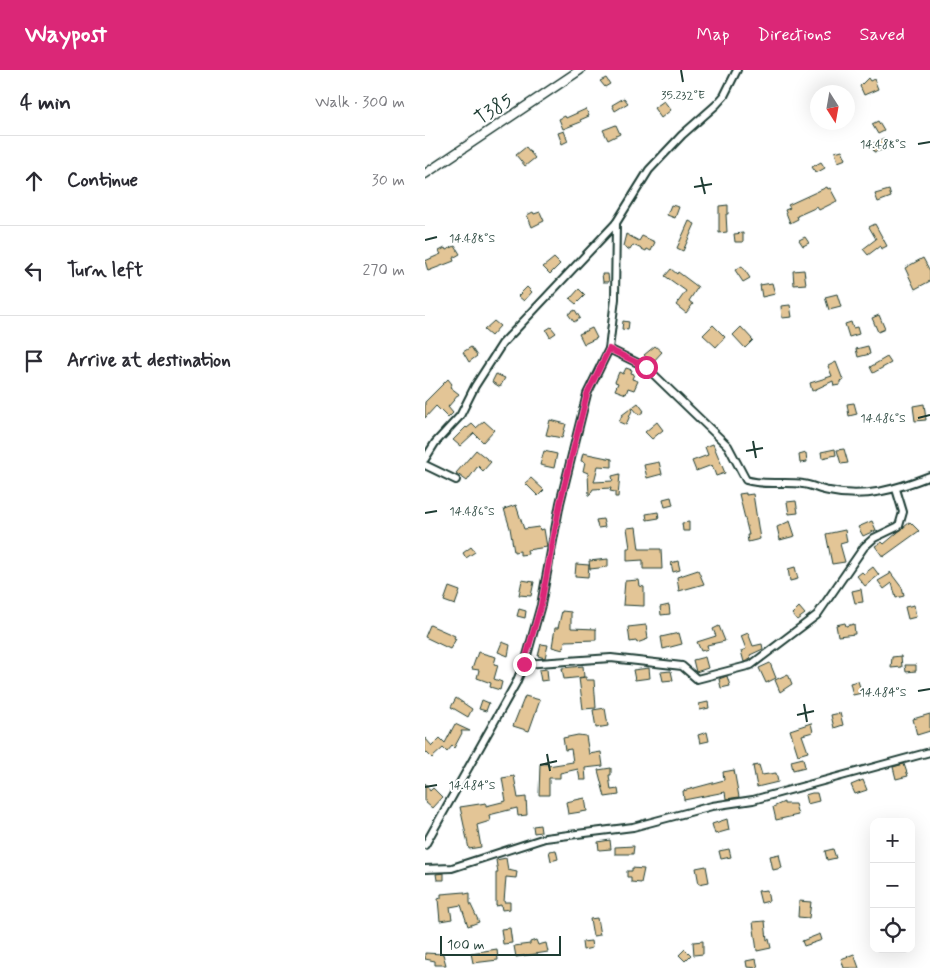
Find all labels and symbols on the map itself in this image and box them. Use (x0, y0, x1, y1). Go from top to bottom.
north arrow (810, 85, 855, 130)
street label: T385 (470, 88, 518, 131)
text: 35.232°E (661, 88, 705, 104)
text: 14.488°S (860, 137, 906, 153)
text: 14.488°S (449, 231, 495, 247)
route start (635, 356, 658, 379)
text: 14.486°S (860, 411, 906, 427)
text: 14.486°S (449, 504, 495, 520)
route end (513, 653, 536, 676)
text: 14.484°S (860, 685, 907, 701)
text: 14.484°S (449, 778, 496, 794)
scale bar (440, 933, 561, 956)

